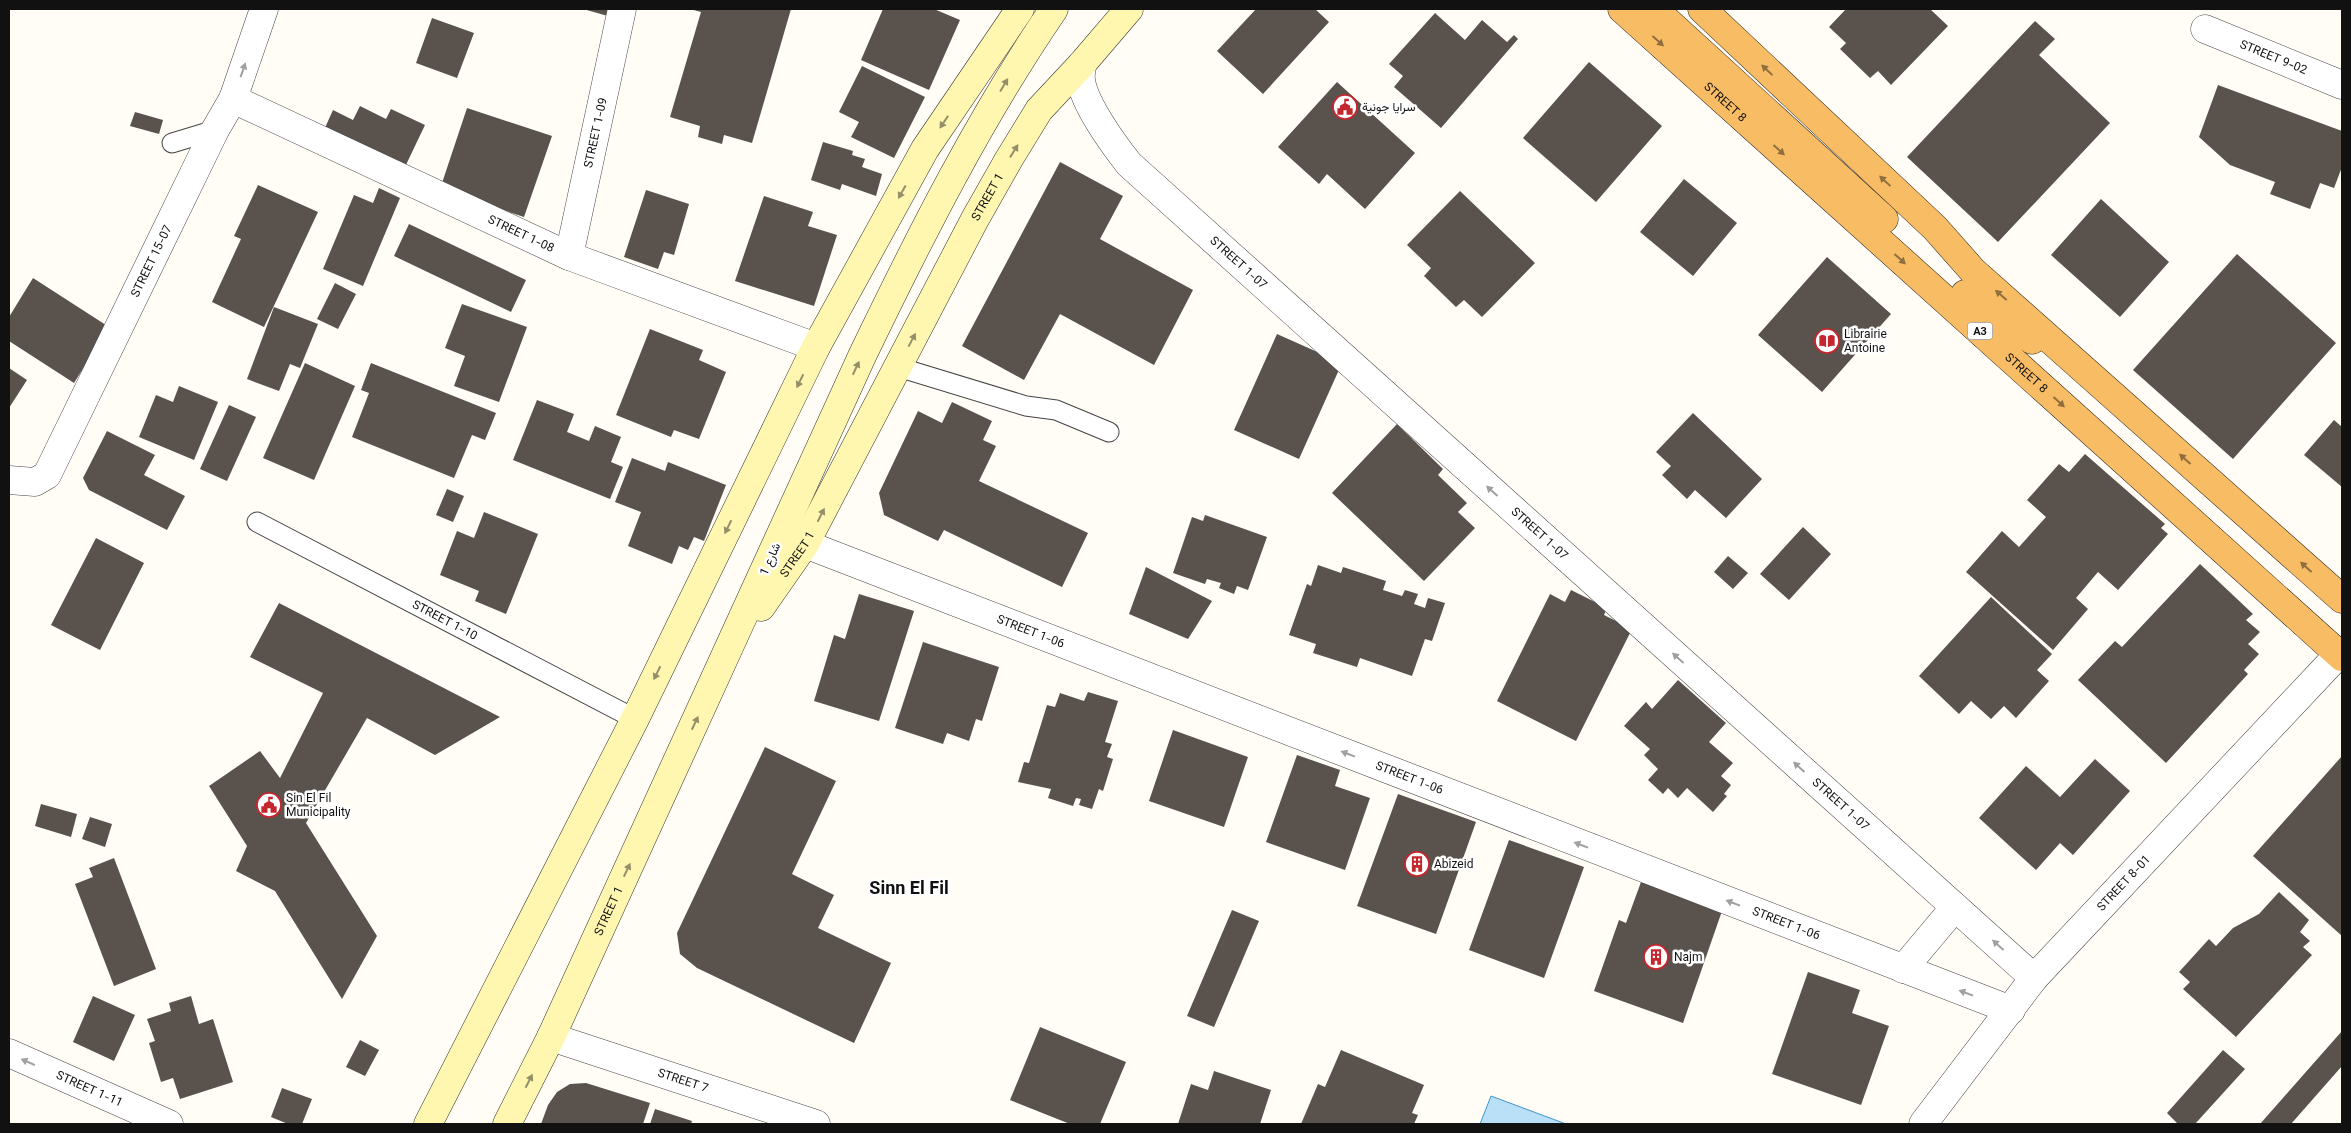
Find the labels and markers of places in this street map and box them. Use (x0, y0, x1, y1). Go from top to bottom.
public building icon: سرايا جونية (1332, 94, 1358, 120)
place label: سرايا جونية (1362, 99, 1416, 117)
place label: Librairie Antoine (1844, 326, 1887, 358)
library icon: Librairie Antoine (1814, 328, 1840, 354)
place label: Sin El Fil Municipality (286, 790, 351, 822)
public building icon: Sin El Fil Municipality (256, 792, 282, 818)
building icon: Abizeid (1404, 851, 1430, 877)
place label: Abizeid (1434, 856, 1473, 874)
building icon: Najm (1643, 944, 1669, 970)
place label: Najm (1674, 949, 1702, 967)

